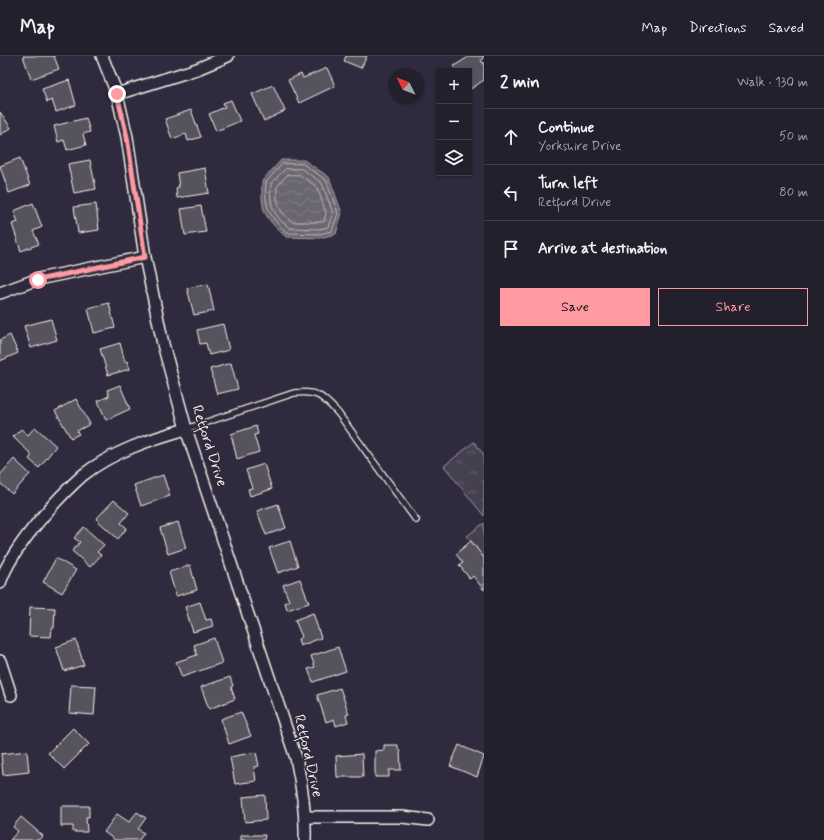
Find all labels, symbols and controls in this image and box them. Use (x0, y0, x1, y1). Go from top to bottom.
text: Map (20, 15, 55, 40)
text: Map (641, 19, 667, 37)
text: Directions (689, 19, 747, 37)
text: Saved (769, 19, 804, 37)
north arrow (388, 68, 424, 104)
map controls (436, 68, 472, 176)
button: + (436, 68, 472, 104)
text: 2 min (500, 71, 540, 93)
text: Walk · 130 m (737, 74, 808, 91)
route end (108, 85, 126, 103)
button: − (436, 104, 472, 140)
text: Continue (538, 118, 594, 138)
icon: ahead (500, 126, 522, 148)
text: 50 m (779, 128, 808, 145)
text: Yorkshire Drive (538, 138, 621, 155)
button: layers (436, 140, 472, 176)
text: Turn left (538, 174, 598, 194)
icon: left (500, 182, 522, 204)
text: 80 m (779, 184, 808, 201)
text: Retford Drive (538, 194, 611, 211)
icon: arrive (500, 238, 522, 260)
text: Arrive at destination (538, 239, 667, 259)
route start (29, 271, 47, 289)
button: Save (500, 288, 650, 326)
button: Share (658, 288, 808, 326)
street label: Retford Drive (185, 403, 232, 490)
street label: Retford Drive (287, 713, 327, 800)

